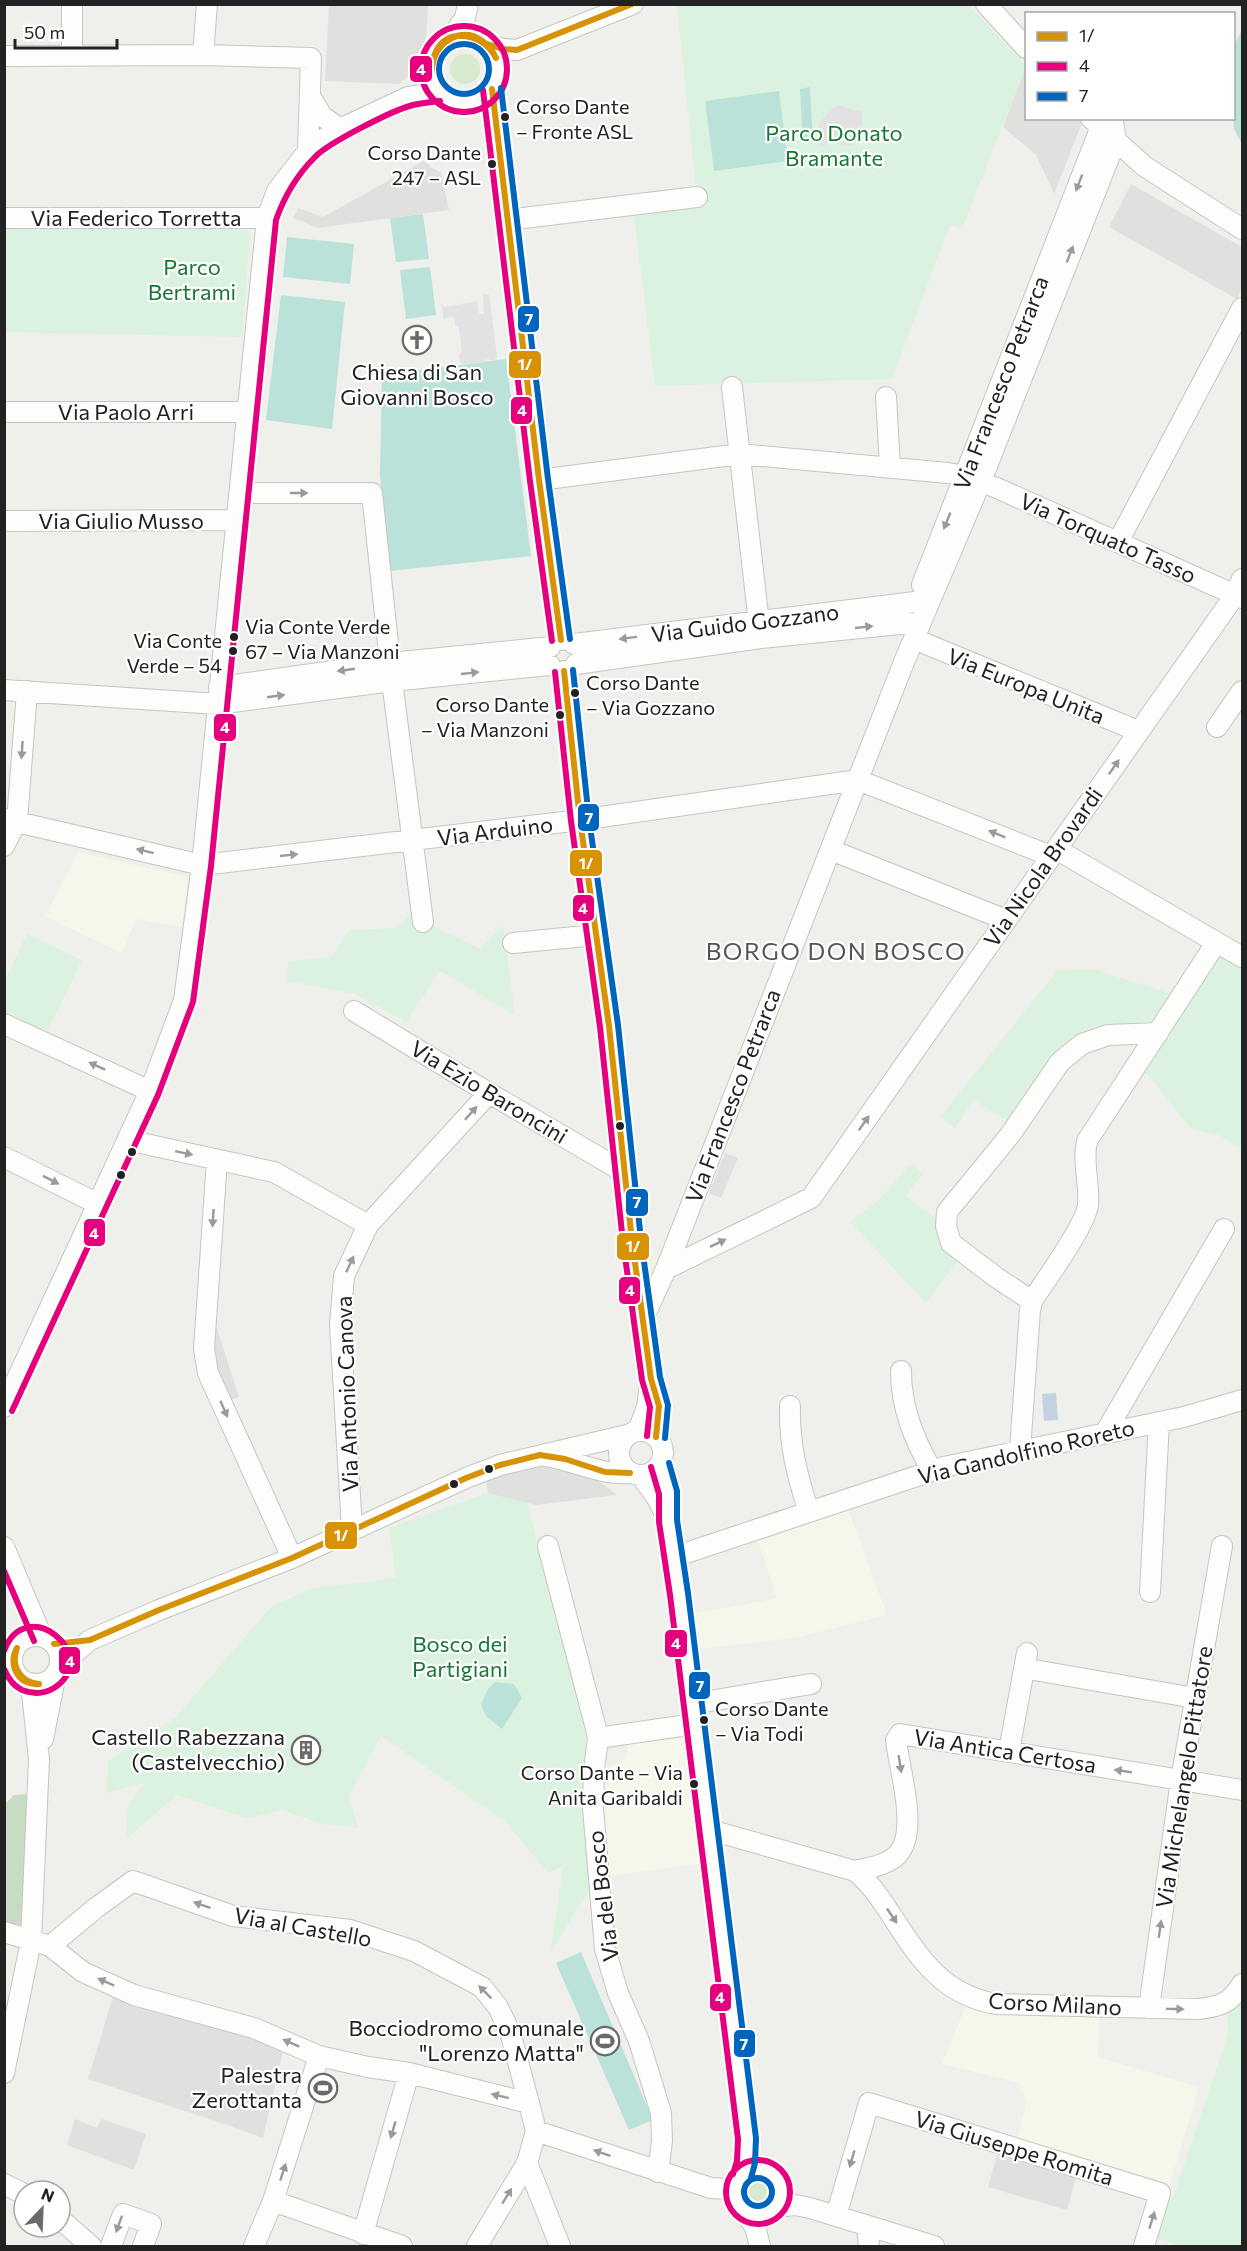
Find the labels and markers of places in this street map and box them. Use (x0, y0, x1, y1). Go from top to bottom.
place label: Corso Dante – Fronte ASL (516, 94, 633, 143)
marker: Corso Dante – Fronte ASL (499, 111, 511, 123)
place label: Corso Dante 247 – ASL (368, 140, 481, 189)
marker: Corso Dante 247 – ASL (486, 158, 498, 170)
church icon: Chiesa di San Giovanni Bosco (401, 324, 433, 356)
place label: Chiesa di San Giovanni Bosco (340, 358, 494, 410)
place label: Via Conte Verde 67 – Via Manzoni (245, 614, 400, 663)
place label: Via Conte Verde – 54 (126, 628, 222, 677)
marker: Via Conte Verde 67 – Via Manzoni (228, 631, 240, 643)
marker: Via Conte Verde – 54 (227, 645, 239, 657)
place label: Corso Dante – Via Gozzano (586, 670, 715, 719)
marker: Corso Dante – Via Gozzano (569, 687, 581, 699)
place label: Corso Dante – Via Manzoni (421, 692, 549, 741)
marker: Corso Dante – Via Manzoni (554, 709, 566, 721)
unlabelled marker (614, 1120, 626, 1132)
unlabelled marker (126, 1146, 138, 1158)
unlabelled marker (115, 1169, 127, 1181)
unlabelled marker (483, 1463, 495, 1475)
unlabelled marker (448, 1478, 460, 1490)
place label: Corso Dante – Via Todi (715, 1696, 828, 1745)
marker: Corso Dante – Via Todi (698, 1714, 710, 1726)
place label: Castello Rabezzana (Castelvecchio) (91, 1723, 285, 1775)
building icon: Castello Rabezzana (Castelvecchio) (290, 1734, 322, 1766)
place label: Corso Dante – Via Anita Garibaldi (521, 1760, 683, 1809)
marker: Corso Dante – Via Anita Garibaldi (688, 1778, 700, 1790)
place label: Bocciodromo comunale "Lorenzo Matta" (348, 2014, 584, 2066)
sports icon: Bocciodromo comunale "Lorenzo Matta" (589, 2025, 621, 2057)
place label: Palestra Zerottanta (192, 2061, 302, 2113)
sports icon: Palestra Zerottanta (307, 2072, 339, 2104)

